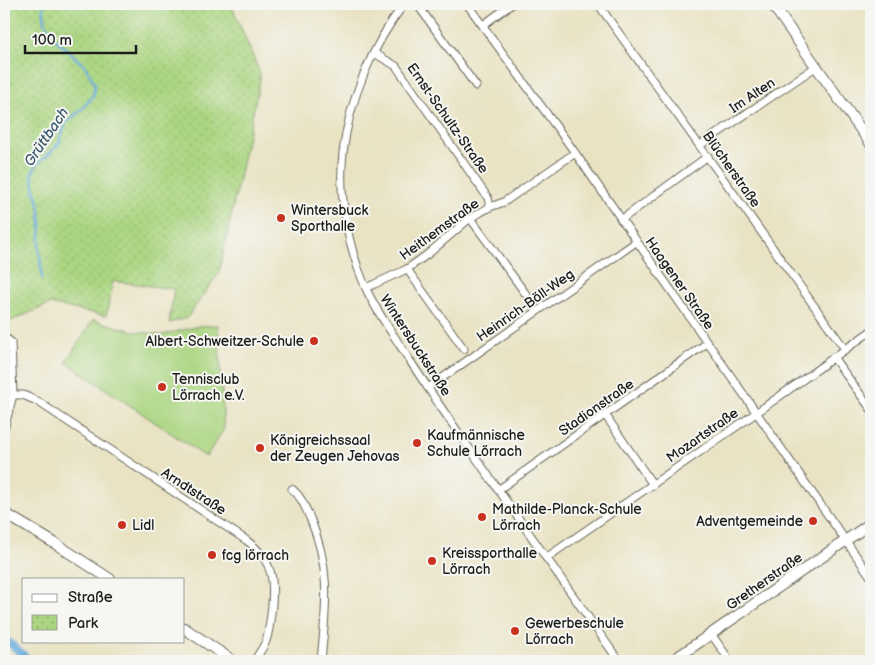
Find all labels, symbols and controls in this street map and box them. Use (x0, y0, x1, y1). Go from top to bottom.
scale bar (25, 22, 136, 54)
text: 100 m (32, 31, 72, 50)
street label: Ernst-Schultz-Straße (403, 60, 492, 177)
street label: Im Alten (726, 74, 778, 117)
water label: Grüttbach (20, 104, 73, 170)
street label: Blücherstraße (699, 128, 764, 211)
street label: Heithemstraße (396, 195, 482, 264)
place label: Wintersbuck Sporthalle (291, 202, 368, 235)
marker: Wintersbuck Sporthalle (275, 212, 287, 224)
street label: Haagener Straße (641, 234, 718, 333)
street label: Heinrich-Böll-Weg (473, 265, 577, 345)
street label: Wintersbuckstraße (377, 291, 455, 399)
place label: Albert-Schweitzer-Schule (146, 333, 304, 350)
marker: Albert-Schweitzer-Schule (308, 335, 320, 347)
place label: Tennisclub Lörrach e.V. (172, 371, 245, 404)
street label: Stadionstraße (556, 375, 637, 439)
marker: Tennisclub Lörrach e.V. (156, 381, 168, 393)
street label: Mozartstraße (663, 404, 741, 466)
place label: Kaufmännische Schule Lörrach (427, 427, 525, 460)
place label: Königreichssaal der Zeugen Jehovas (270, 432, 400, 465)
marker: Kaufmännische Schule Lörrach (411, 437, 423, 449)
marker: Königreichssaal der Zeugen Jehovas (254, 442, 266, 454)
street label: Arndtstraße (158, 464, 229, 519)
place label: Mathilde-Planck-Schule Lörrach (492, 501, 642, 534)
marker: Mathilde-Planck-Schule Lörrach (476, 511, 488, 523)
place label: Adventgemeinde (696, 513, 803, 530)
marker: Adventgemeinde (807, 515, 819, 527)
place label: Lidl (132, 517, 154, 534)
marker: Lidl (116, 519, 128, 531)
place label: Kreissporthalle Lörrach (442, 545, 537, 578)
place label: fcg lörrach (222, 547, 289, 564)
marker: fcg lörrach (206, 549, 218, 561)
street label: Gretherstraße (723, 549, 806, 614)
marker: Kreissporthalle Lörrach (426, 555, 438, 567)
legend (22, 578, 185, 642)
text: Straße (68, 588, 113, 607)
text: Park (68, 614, 99, 633)
place label: Gewerbeschule Lörrach (525, 615, 624, 648)
marker: Gewerbeschule Lörrach (509, 625, 521, 637)

